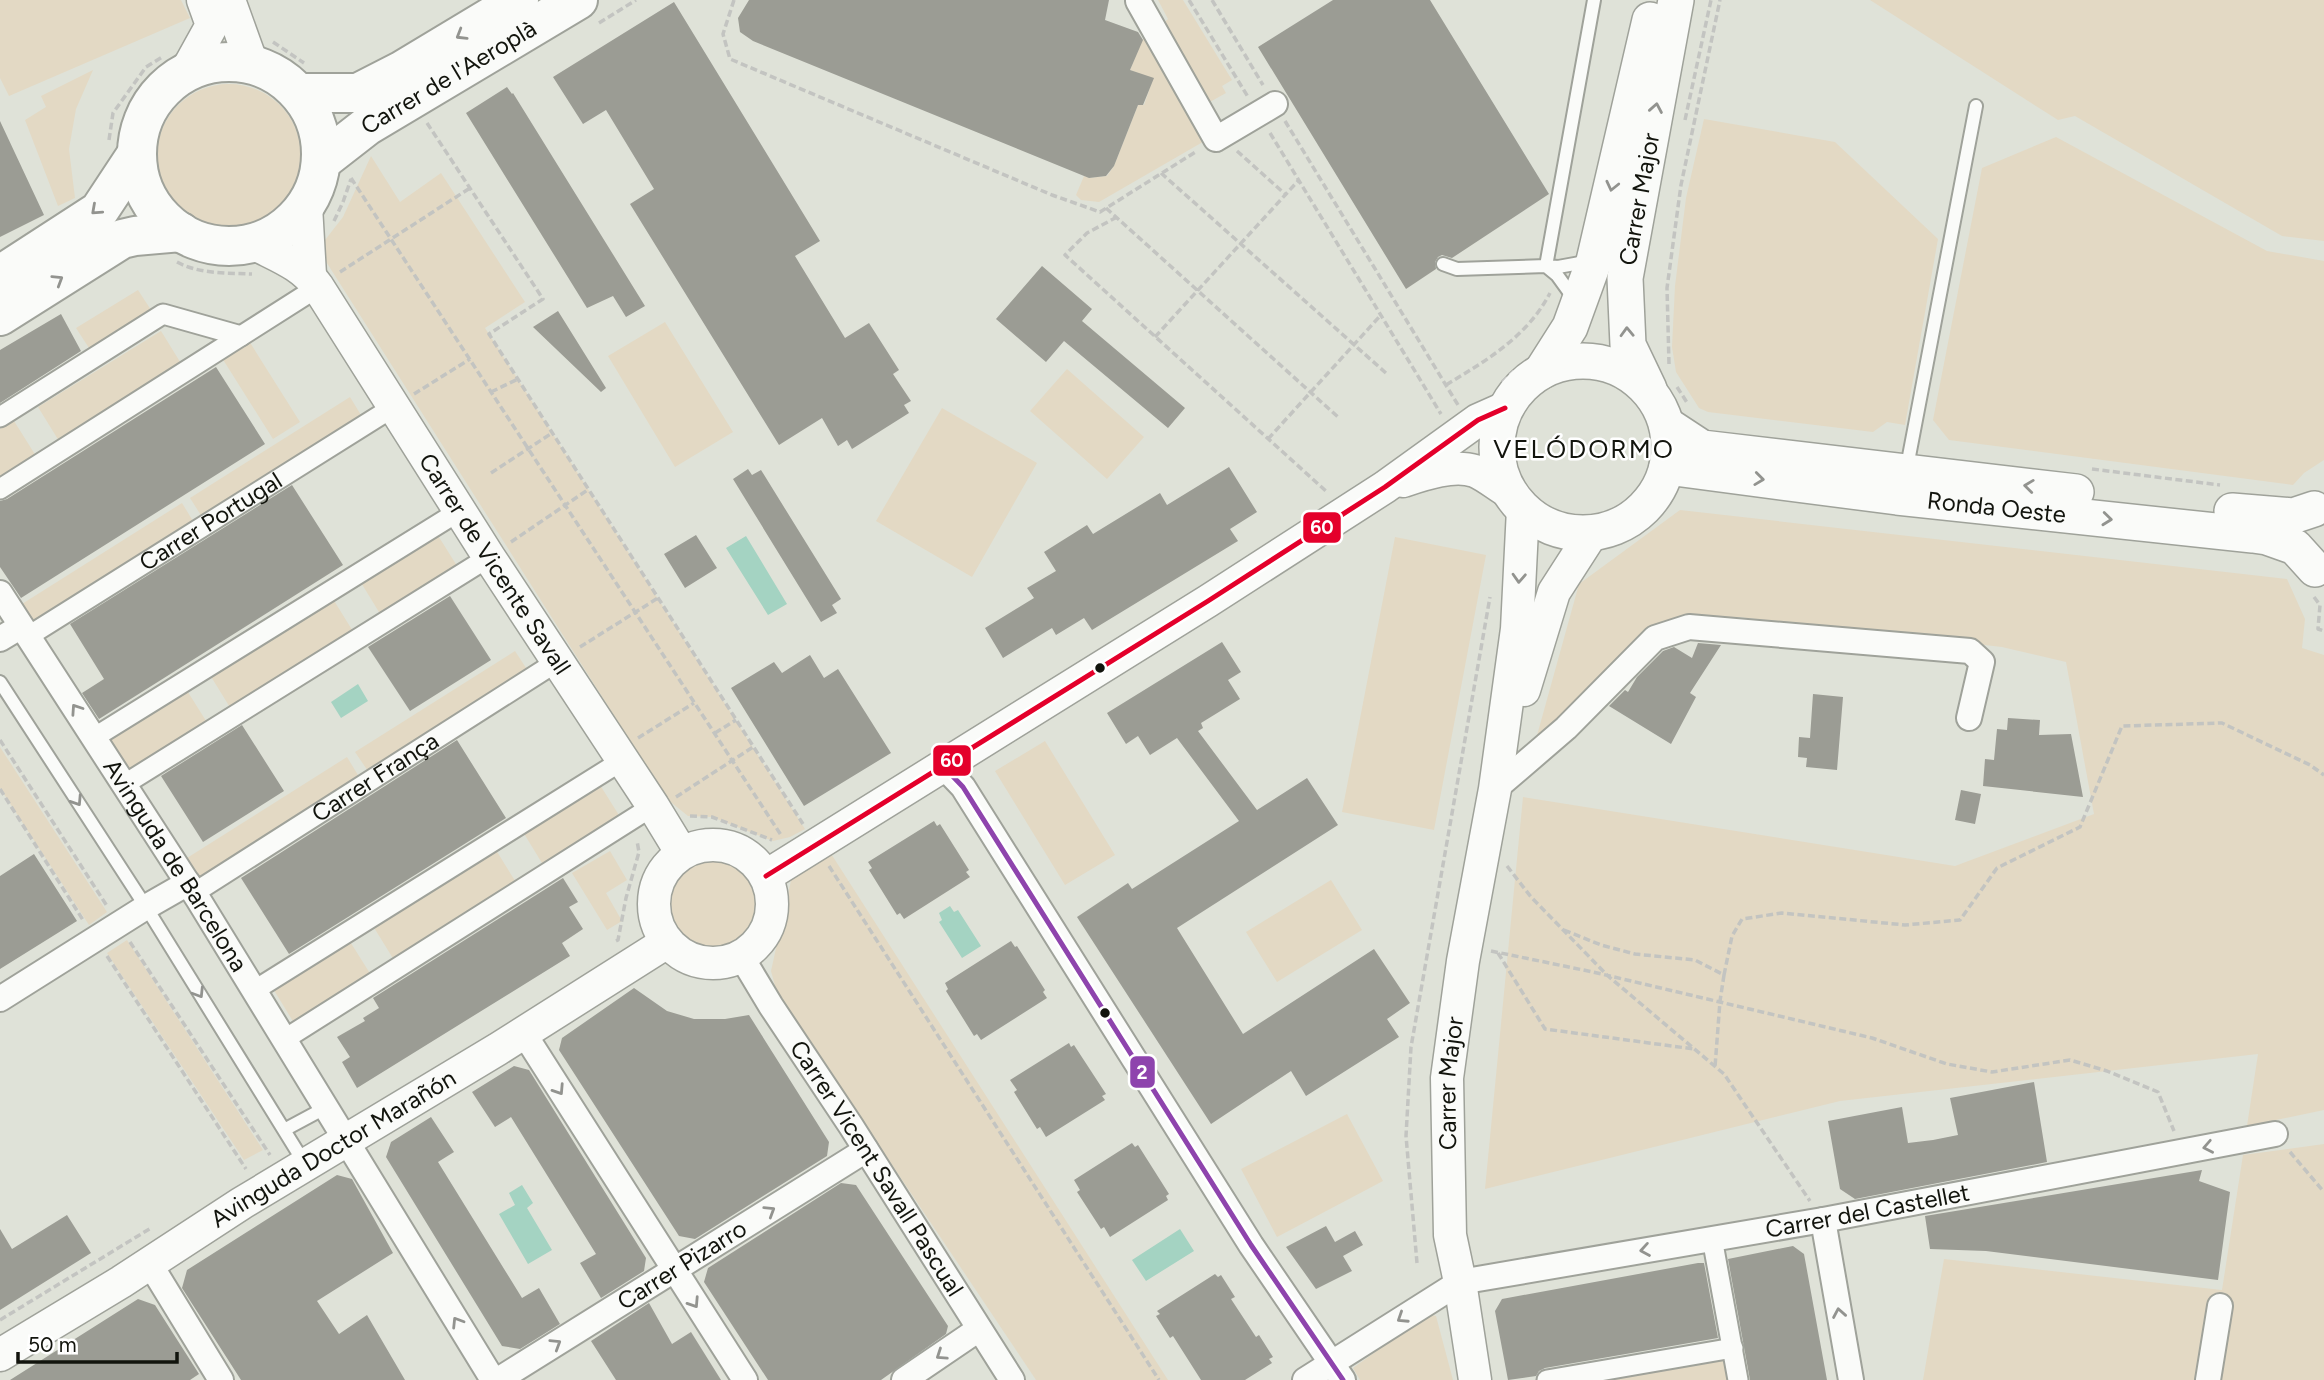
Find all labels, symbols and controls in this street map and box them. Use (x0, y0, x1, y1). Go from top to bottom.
street label: Carrer de l'Aeroplà (355, 13, 541, 140)
one-way arrow (455, 27, 468, 40)
one-way arrow (1648, 102, 1663, 114)
street label: Carrer Major (1613, 131, 1665, 268)
one-way arrow (1605, 180, 1620, 192)
one-way arrow (91, 202, 104, 214)
one-way arrow (50, 275, 63, 288)
one-way arrow (1620, 326, 1635, 337)
district label: VELÓDORMO (1493, 433, 1675, 465)
street label: Carrer de Vicente Savall (413, 448, 577, 680)
street label: Carrer Portugal (134, 466, 287, 577)
one-way arrow (1753, 471, 1765, 486)
one-way arrow (2023, 479, 2034, 494)
street label: Ronda Oeste (1926, 485, 2068, 529)
line badge: 60 (1302, 511, 1342, 544)
one-way arrow (2101, 512, 2113, 527)
text: 60 (1310, 516, 1334, 539)
one-way arrow (1512, 572, 1527, 583)
unlabelled marker (1093, 661, 1107, 675)
one-way arrow (72, 704, 84, 717)
street label: Carrer França (306, 726, 444, 828)
line badge: 60 (932, 744, 972, 777)
text: 60 (940, 749, 964, 772)
street label: Avinguda de Barcelona (97, 753, 254, 977)
one-way arrow (69, 793, 82, 806)
one-way arrow (191, 986, 204, 999)
unlabelled marker (1098, 1006, 1112, 1020)
street label: Carrer Major (1432, 1015, 1469, 1151)
street label: Carrer Vicent Savall Pascual (784, 1035, 970, 1301)
line badge: 2 (1129, 1055, 1156, 1089)
text: 2 (1136, 1061, 1148, 1084)
street label: Avinguda Doctor Marañón (205, 1063, 461, 1234)
one-way arrow (551, 1082, 564, 1095)
one-way arrow (2202, 1139, 2214, 1154)
street label: Carrer del Castellet (1763, 1177, 1972, 1244)
one-way arrow (762, 1206, 775, 1219)
street label: Carrer Pizarro (612, 1213, 752, 1316)
one-way arrow (1639, 1242, 1650, 1257)
one-way arrow (686, 1295, 699, 1308)
one-way arrow (1832, 1307, 1847, 1319)
one-way arrow (1396, 1309, 1409, 1322)
one-way arrow (452, 1317, 465, 1330)
scale bar (18, 1320, 177, 1364)
text: 50 m (28, 1332, 77, 1357)
one-way arrow (549, 1340, 562, 1353)
one-way arrow (936, 1346, 949, 1359)

